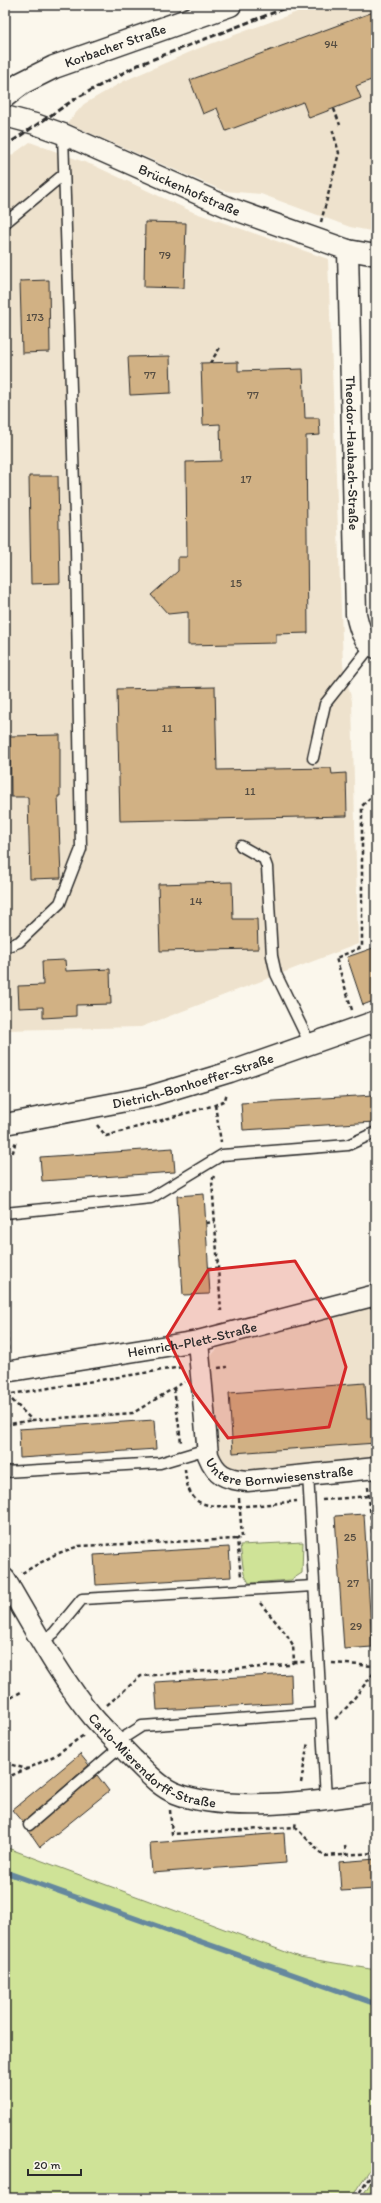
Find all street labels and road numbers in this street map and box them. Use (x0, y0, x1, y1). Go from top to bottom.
street label: Korbacher Straße (62, 20, 168, 71)
street label: Brückenhofstraße (136, 160, 243, 220)
street label: Theodor-Haubach-Straße (342, 375, 363, 531)
street label: Dietrich-Bonhoeffer-Straße (111, 1049, 276, 1112)
street label: Heinrich-Plett-Straße (126, 1318, 259, 1361)
street label: Untere Bornwiesenstraße (202, 1455, 354, 1490)
street label: Carlo-Mierendorff-Straße (85, 1709, 217, 1811)

